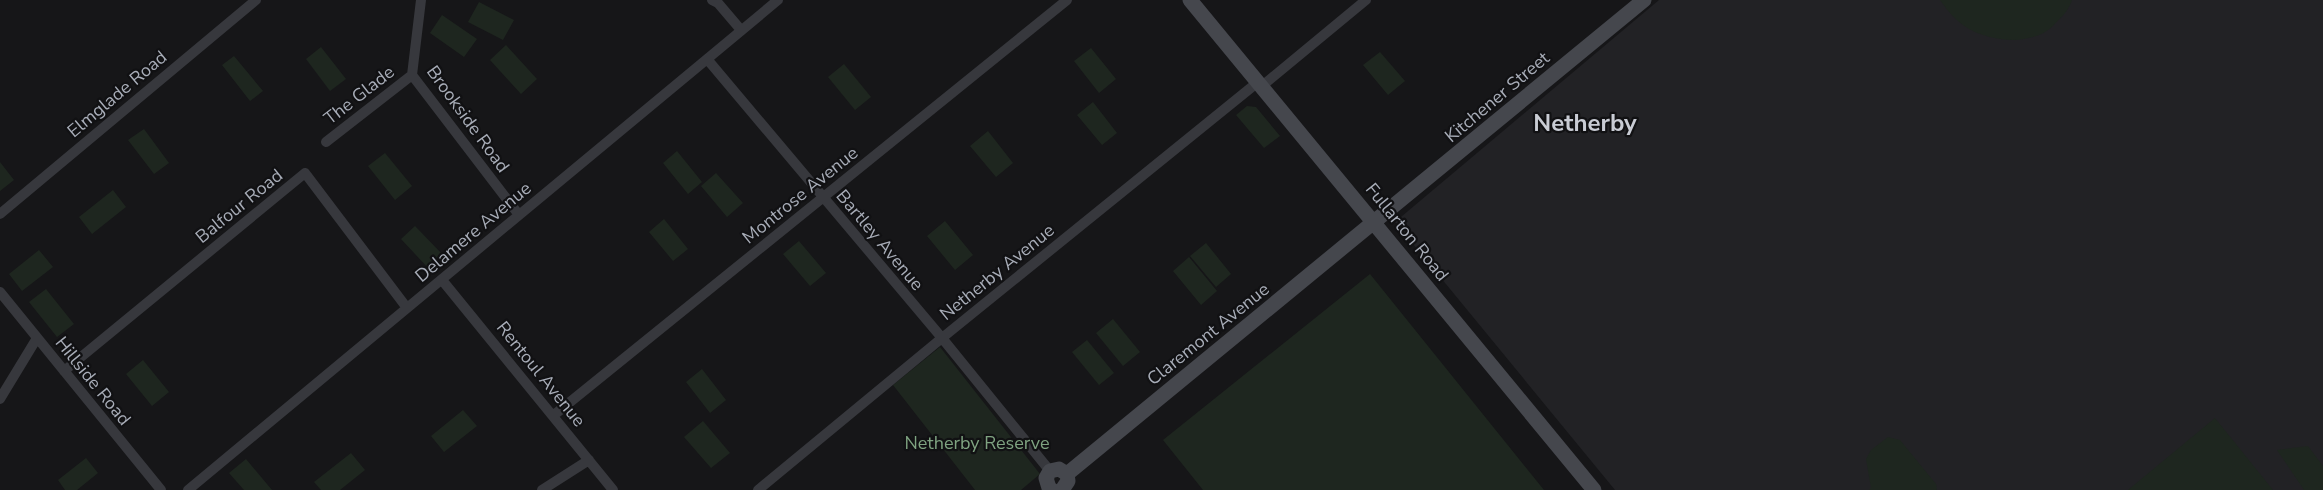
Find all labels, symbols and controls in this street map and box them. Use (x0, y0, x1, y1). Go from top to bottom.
street label: Elmglade Road (62, 45, 172, 143)
street label: Kitchener Street (1440, 46, 1555, 148)
street label: The Glade (319, 60, 399, 130)
street label: Brookside Road (421, 61, 515, 177)
district label: Netherby (1533, 107, 1637, 139)
street label: Montrose Avenue (737, 141, 863, 249)
street label: Balfour Road (190, 163, 288, 249)
street label: Delamere Avenue (410, 176, 536, 288)
street label: Fullarton Road (1360, 178, 1454, 286)
street label: Bartley Avenue (831, 184, 929, 296)
street label: Netherby Avenue (935, 218, 1059, 326)
street label: Claremont Avenue (1142, 277, 1274, 391)
street label: Rentoul Avenue (491, 316, 591, 432)
street label: Hillside Road (50, 332, 136, 430)
park label: Netherby Reserve (904, 431, 1050, 455)

